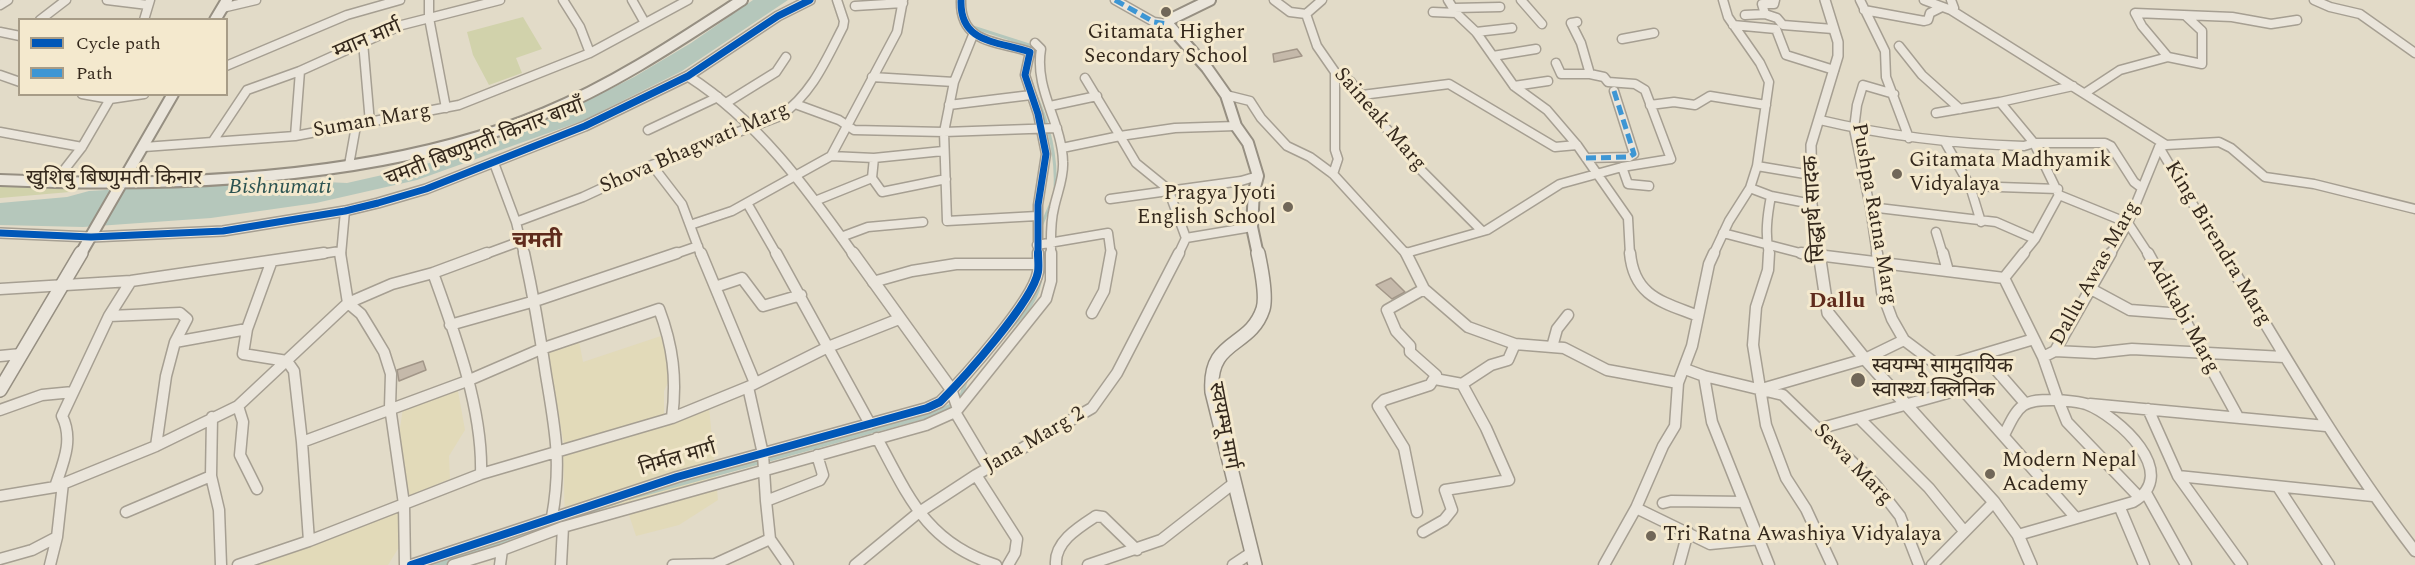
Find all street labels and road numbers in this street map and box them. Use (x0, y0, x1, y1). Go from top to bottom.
street label: म्यान मार्ग (330, 15, 406, 67)
street label: Saineak Marg (1327, 63, 1431, 177)
street label: चमती बिष्णुमती किनार बायाँ (382, 94, 588, 194)
street label: Shova Bhagwati Marg (597, 98, 793, 200)
street label: Suman Marg (311, 99, 433, 145)
street label: Pushpa Ratna Marg (1845, 121, 1901, 307)
street label: सिद्धार्थ सादक (1800, 155, 1832, 263)
street label: King Birendra Marg (2158, 157, 2276, 331)
street label: खुशिबु बिष्णुमती किनार (26, 167, 202, 193)
street label: Dallu Awas Marg (2046, 197, 2146, 351)
street label: Adikabi Marg (2140, 253, 2224, 379)
street label: स्वयम्भू मार्ग (1201, 380, 1243, 472)
street label: Jana Marg 2 (980, 402, 1090, 480)
street label: Sewa Marg (1807, 419, 1897, 511)
street label: निर्मल मार्ग (637, 437, 719, 483)

